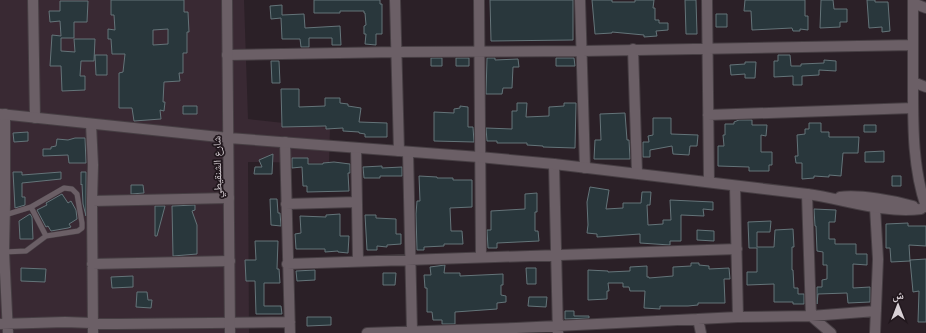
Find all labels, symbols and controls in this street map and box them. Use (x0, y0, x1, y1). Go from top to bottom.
street label: شارع الشنقيطي (210, 136, 226, 198)
north arrow (878, 285, 918, 325)
text: ش (892, 289, 904, 303)

